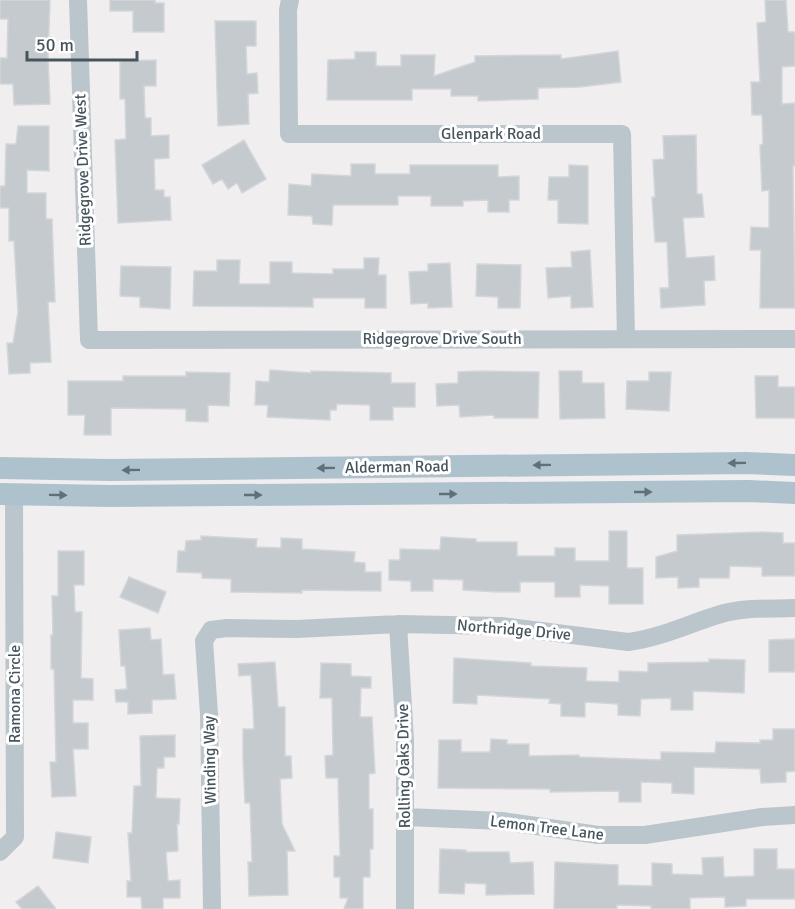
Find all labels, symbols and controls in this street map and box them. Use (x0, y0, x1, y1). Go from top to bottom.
scale bar (27, 24, 136, 62)
text: 50 m (36, 34, 74, 56)
street label: Ridgegrove Drive West (70, 93, 96, 247)
street label: Glenpark Road (441, 124, 541, 144)
street label: Ridgegrove Drive South (362, 329, 522, 349)
street label: Alderman Road (345, 456, 449, 478)
one-way arrow (727, 458, 746, 468)
one-way arrow (532, 460, 551, 470)
one-way arrow (316, 463, 335, 473)
one-way arrow (121, 465, 140, 475)
one-way arrow (634, 487, 653, 497)
one-way arrow (439, 489, 458, 498)
one-way arrow (49, 490, 68, 500)
one-way arrow (244, 490, 263, 500)
street label: Northridge Drive (456, 615, 572, 645)
street label: Ramona Circle (5, 645, 25, 743)
street label: Rolling Oaks Drive (393, 704, 415, 828)
street label: Winding Way (199, 715, 221, 804)
street label: Lemon Tree Lane (489, 811, 605, 845)

